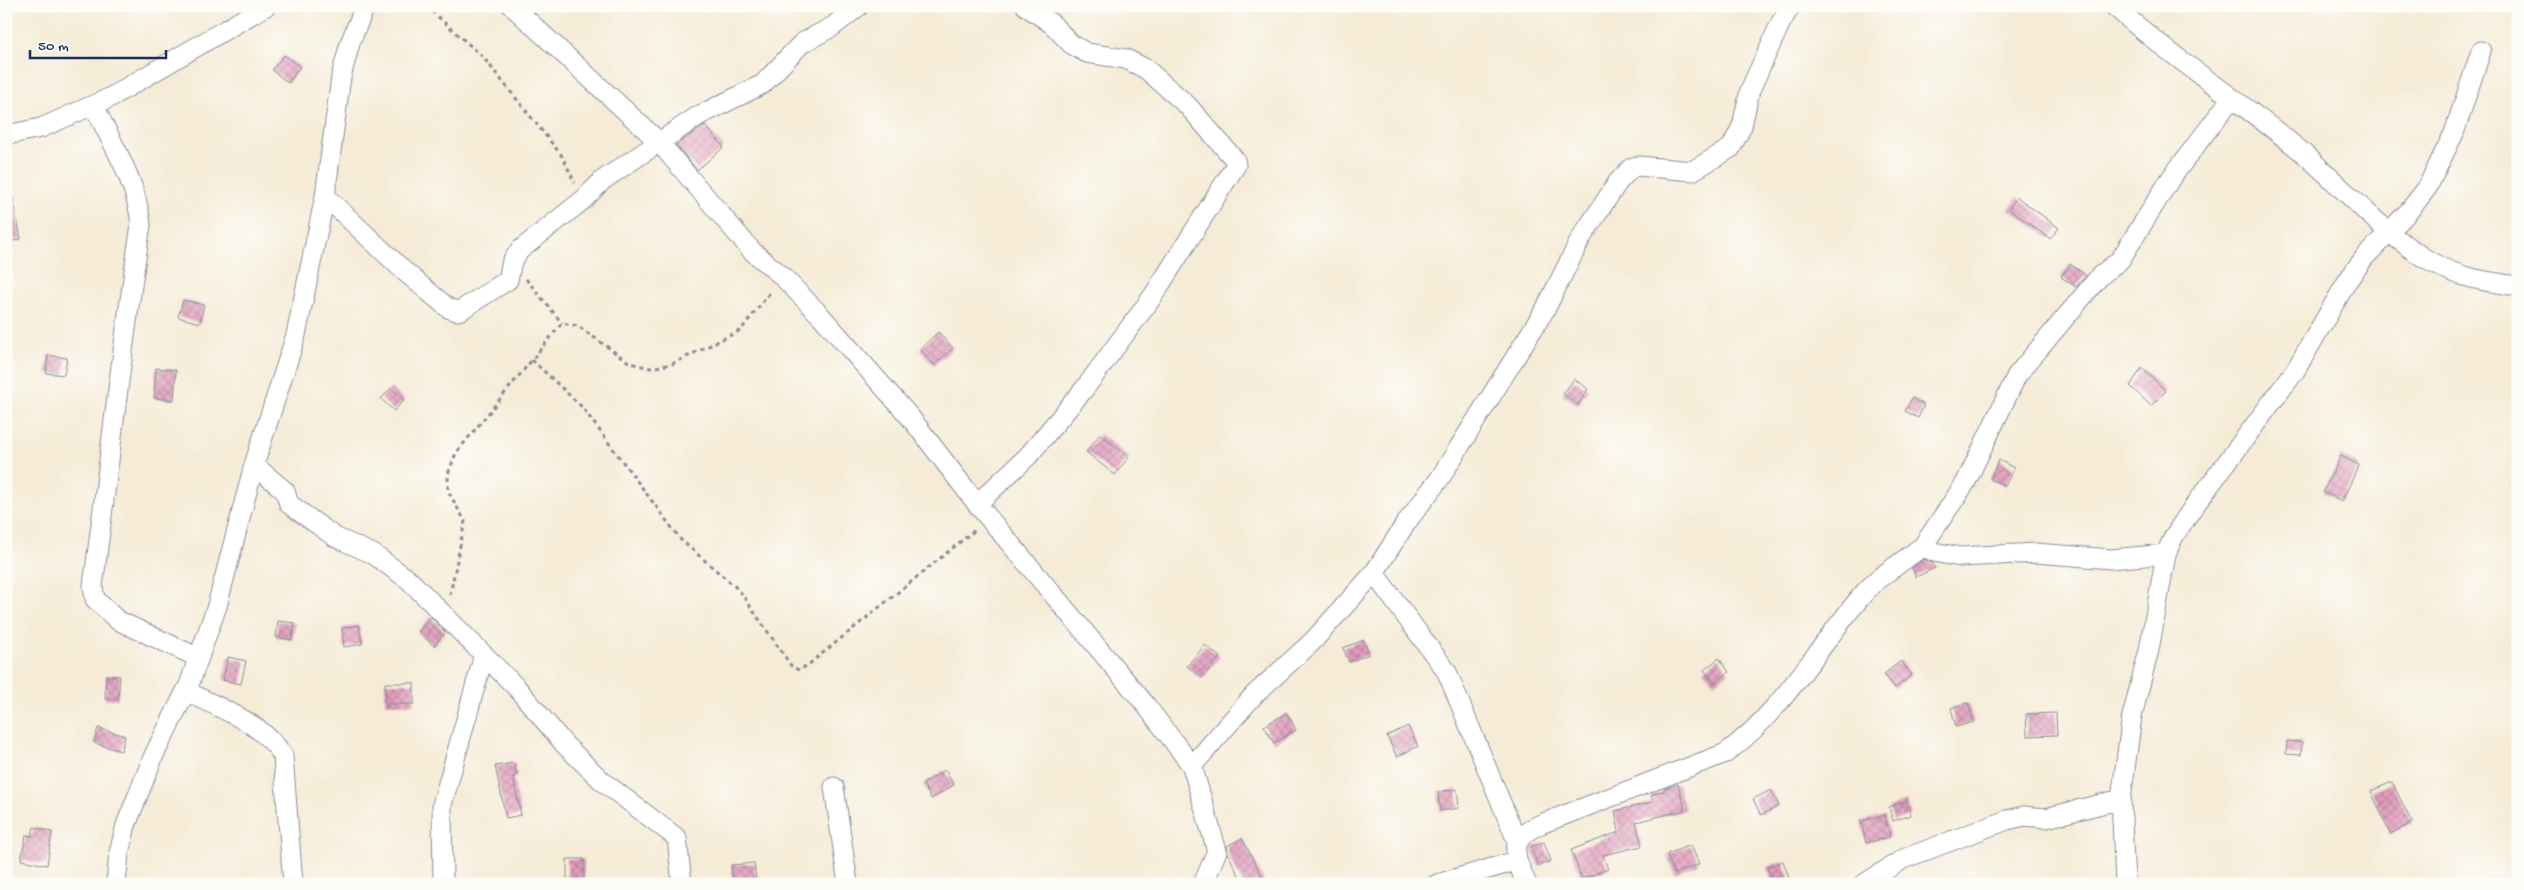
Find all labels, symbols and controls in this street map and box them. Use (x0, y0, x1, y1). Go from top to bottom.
scale bar (30, 28, 166, 60)
text: 50 m (38, 38, 69, 56)

